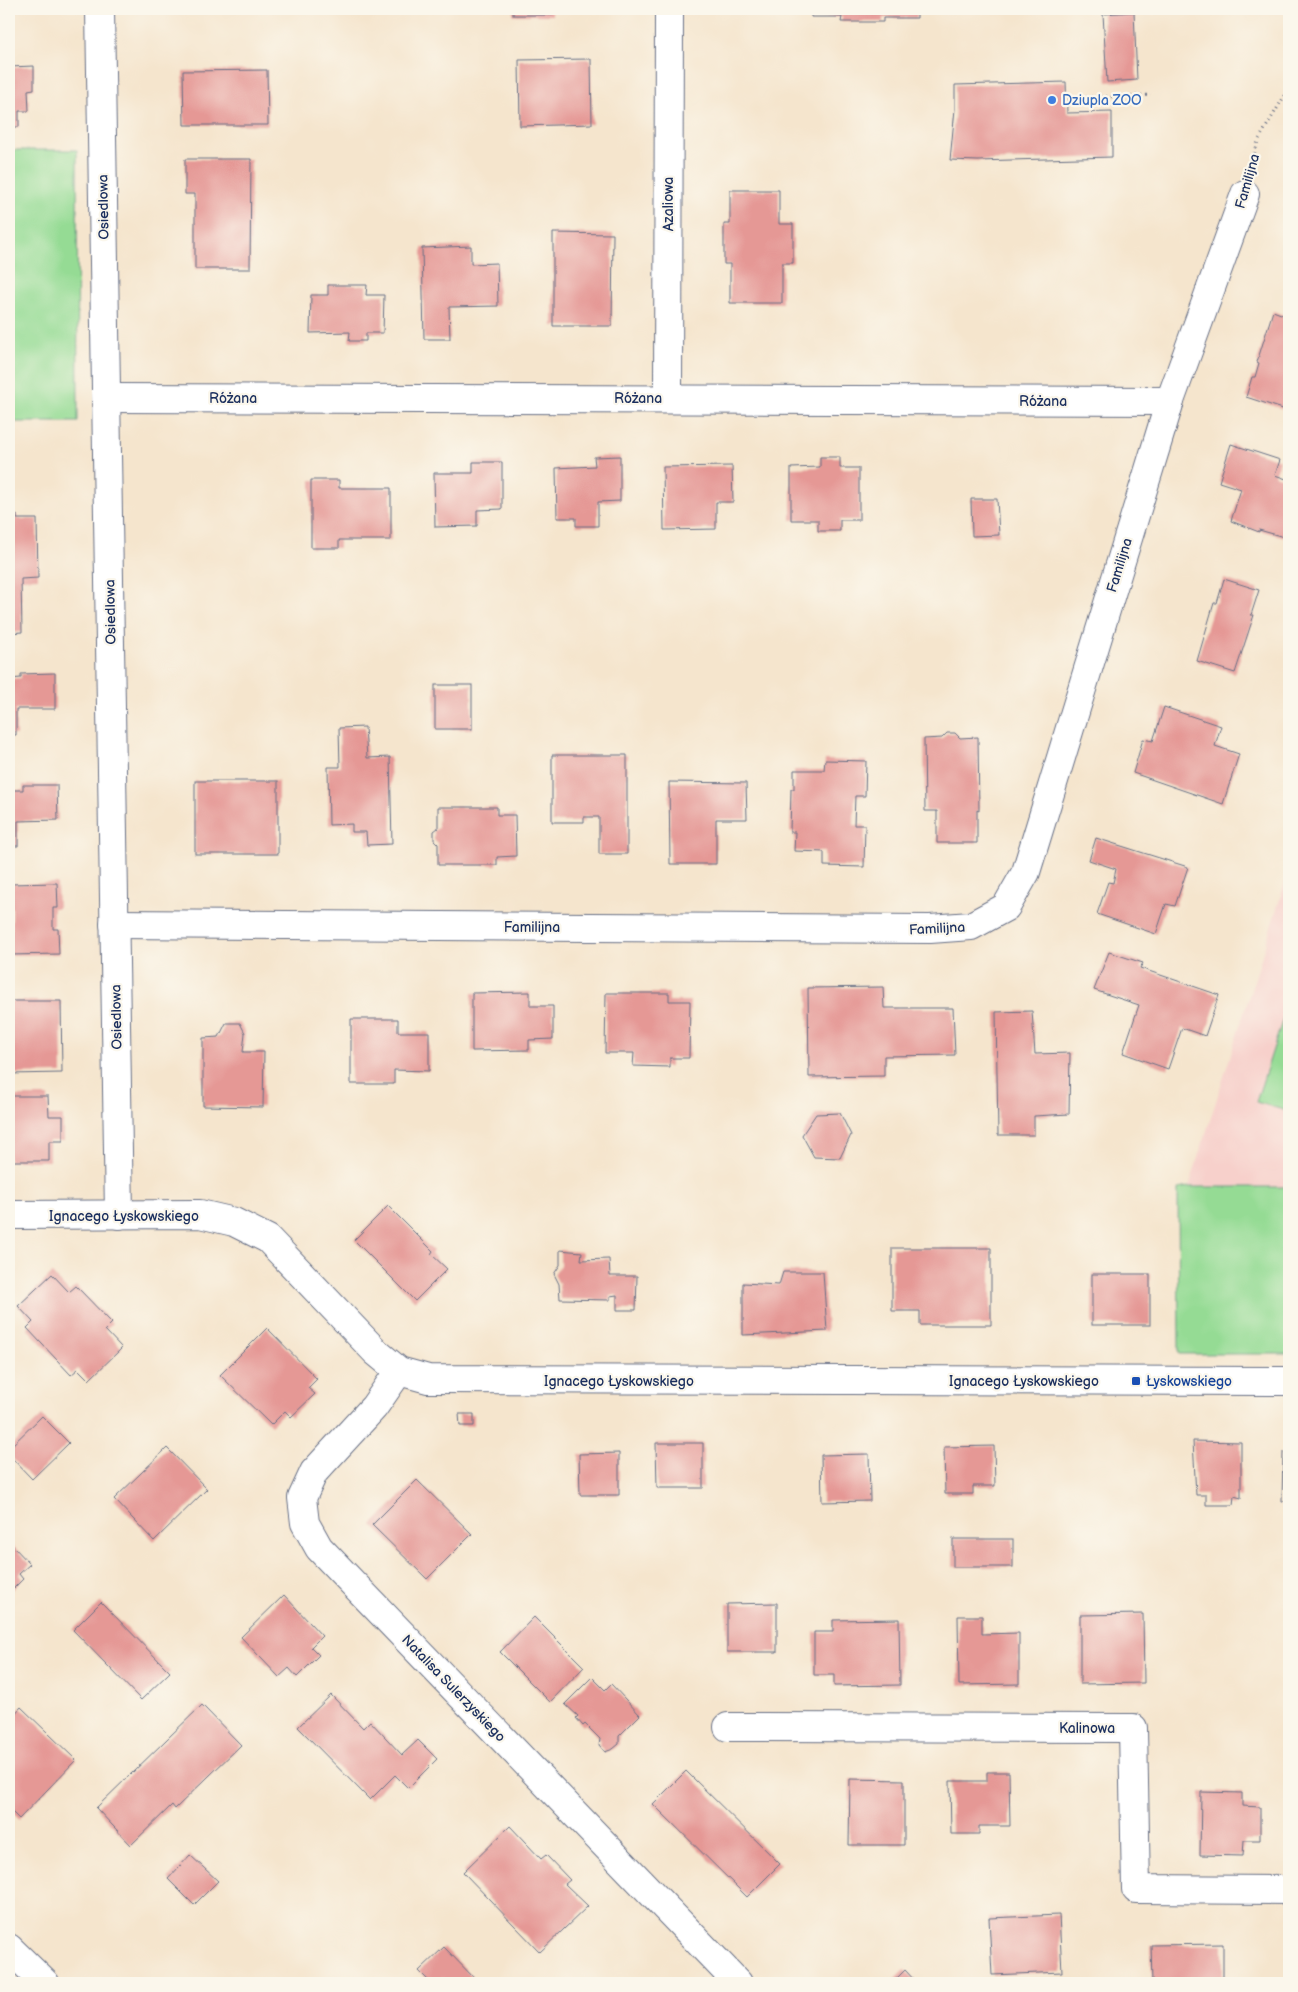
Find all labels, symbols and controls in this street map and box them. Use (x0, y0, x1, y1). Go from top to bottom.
place label: Dziupla ZOO (1062, 92, 1142, 109)
marker: Dziupla ZOO (1046, 94, 1058, 106)
street label: Familijna (1232, 152, 1263, 211)
street label: Osiedlowa (94, 174, 113, 240)
street label: Azaliowa (660, 177, 677, 231)
street label: Różana (209, 390, 257, 407)
street label: Różana (614, 390, 662, 407)
street label: Różana (1019, 393, 1067, 410)
street label: Familijna (1103, 536, 1136, 595)
street label: Osiedlowa (101, 579, 120, 645)
street label: Familijna (504, 919, 560, 936)
street label: Familijna (908, 919, 966, 938)
street label: Osiedlowa (107, 984, 126, 1050)
street label: Ignacego Łyskowskiego (49, 1208, 199, 1225)
street label: Ignacego Łyskowskiego (544, 1373, 694, 1390)
street label: Ignacego Łyskowskiego (949, 1373, 1099, 1390)
place label: Łyskowskiego (1146, 1373, 1232, 1390)
marker: Łyskowskiego (1130, 1375, 1142, 1387)
street label: Natalisa Sulerzyskiego (398, 1631, 509, 1745)
street label: Kalinowa (1059, 1720, 1115, 1737)

